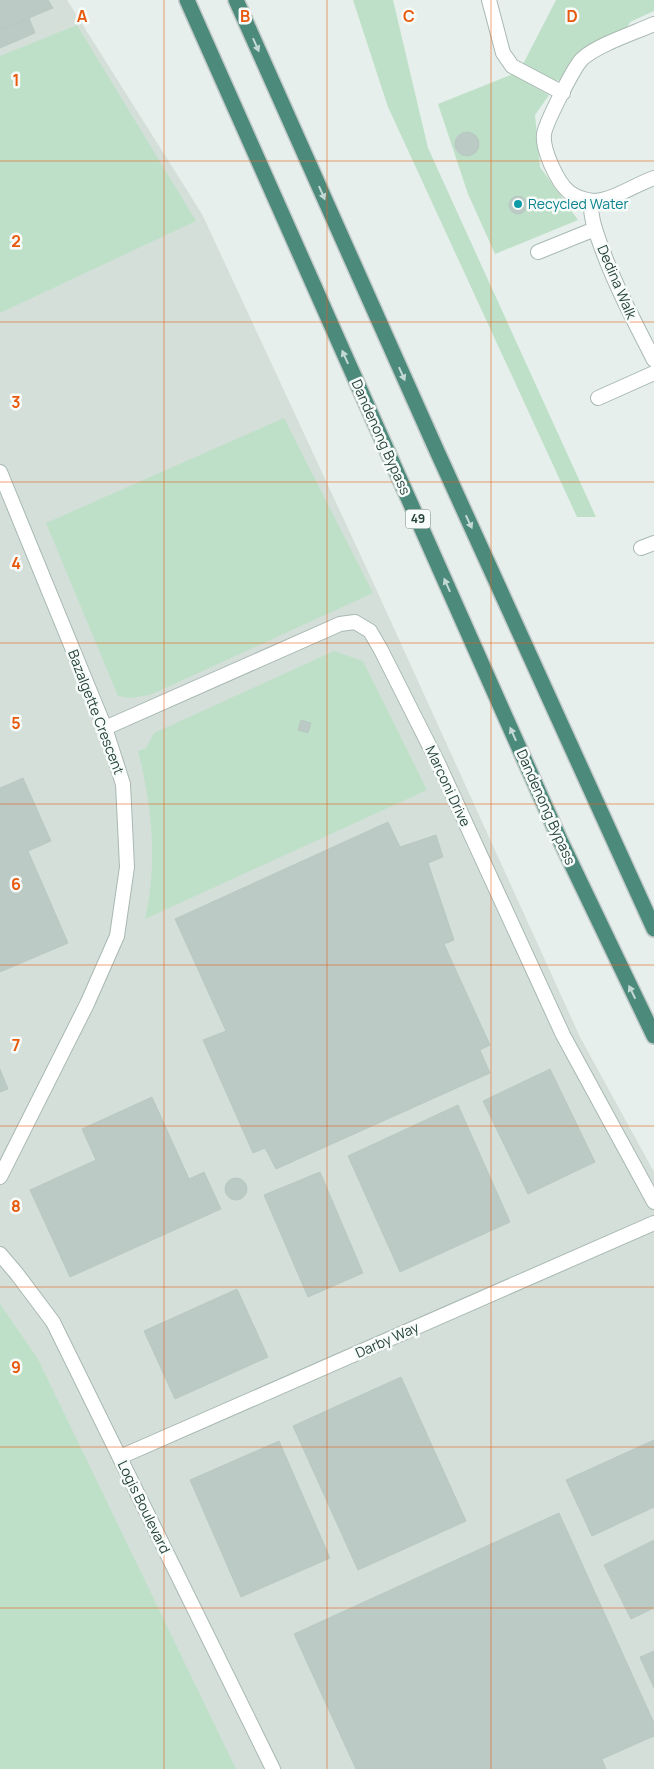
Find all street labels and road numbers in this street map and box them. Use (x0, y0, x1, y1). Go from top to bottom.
street label: Dedina Walk (593, 242, 642, 323)
street label: Dandenong Bypass (347, 376, 415, 497)
road number: 49 (406, 509, 430, 528)
street label: Bazalgette Crescent (64, 647, 129, 777)
street label: Marconi Drive (421, 742, 476, 829)
street label: Dandenong Bypass (512, 746, 580, 867)
street label: Darby Way (352, 1317, 422, 1362)
street label: Logis Boulevard (114, 1457, 175, 1556)

